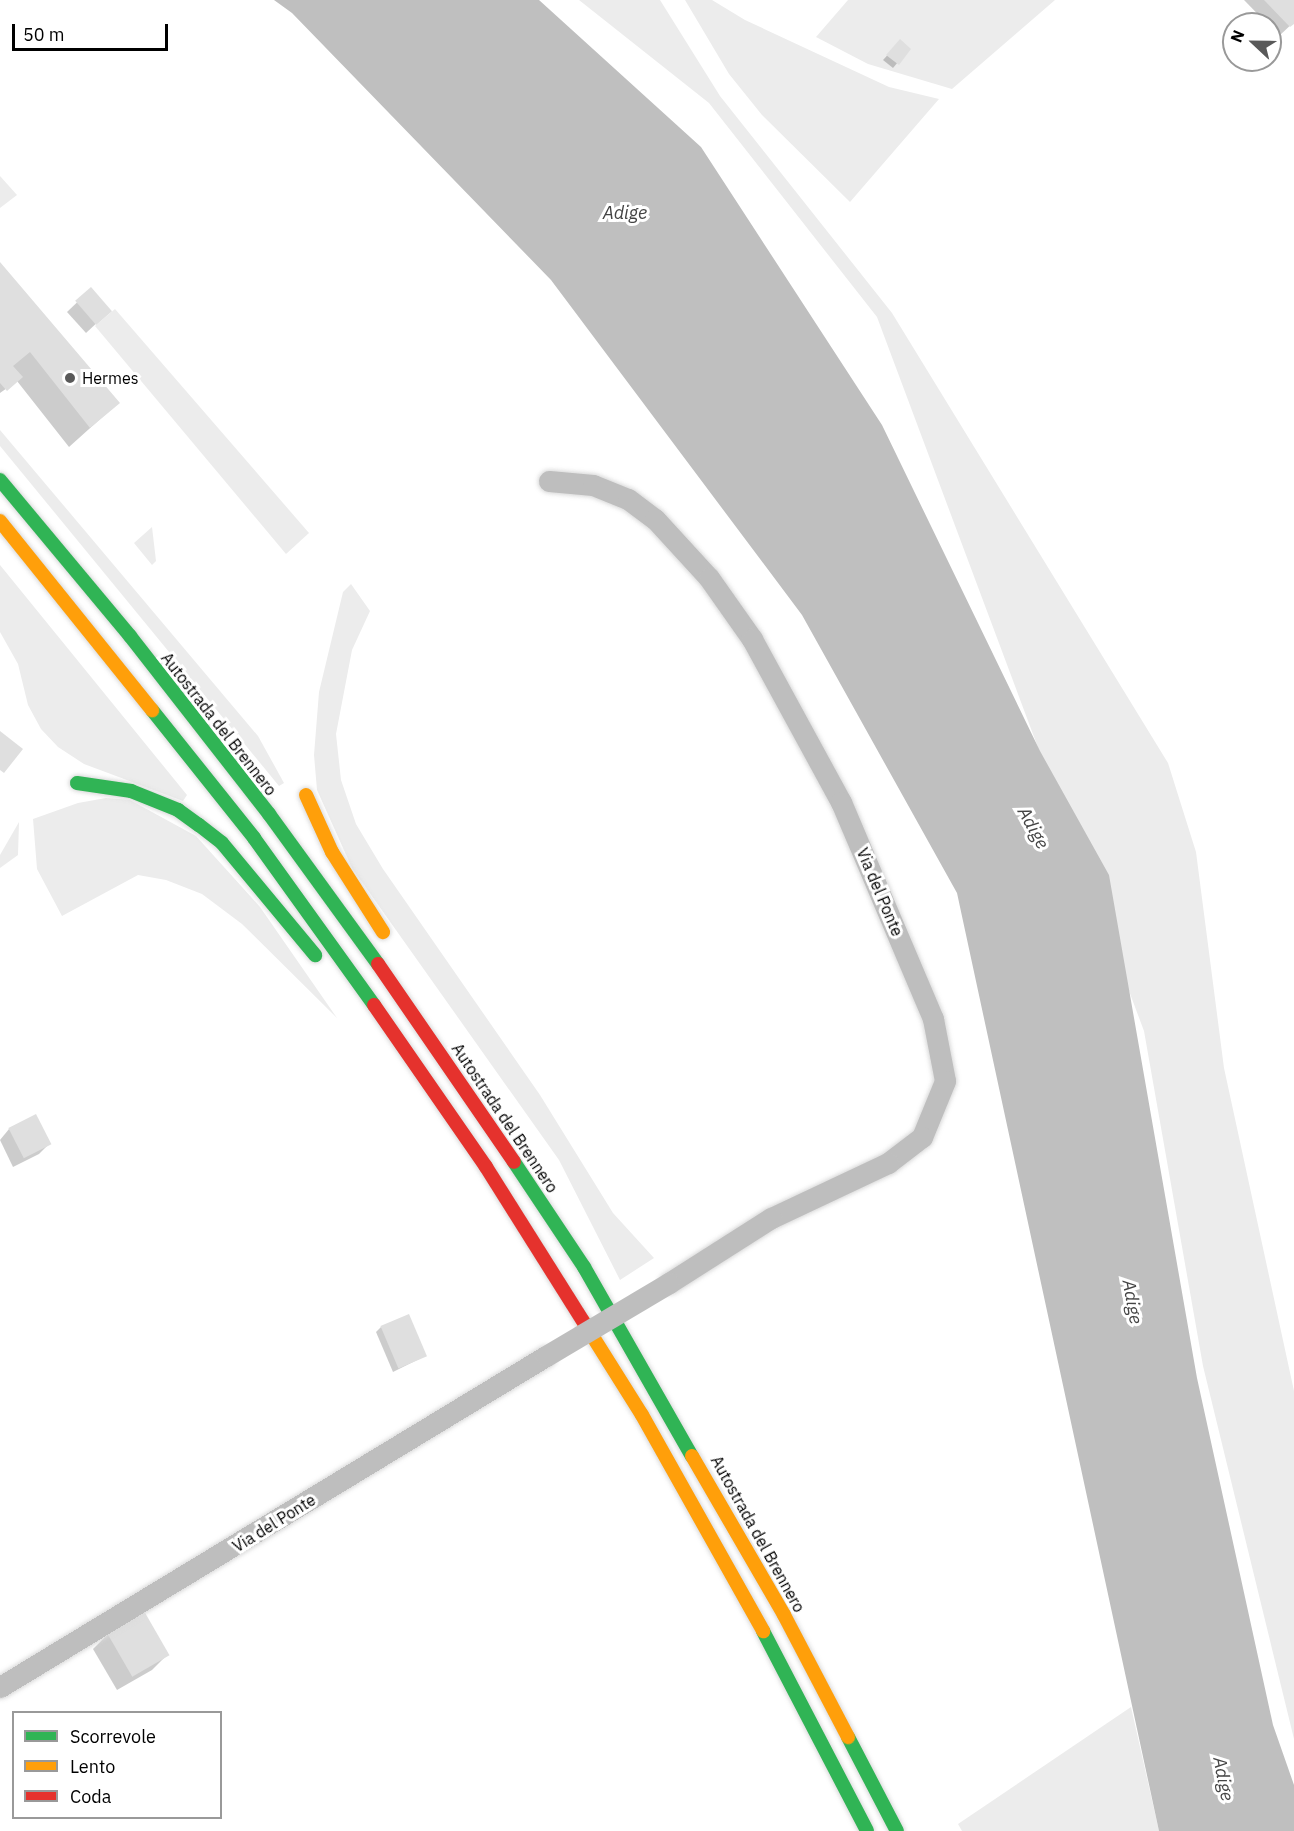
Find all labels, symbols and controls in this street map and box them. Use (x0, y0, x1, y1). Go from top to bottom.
scale bar (15, 12, 171, 50)
north arrow (1222, 12, 1282, 72)
text: 50 m (23, 23, 65, 46)
text: N (1226, 27, 1249, 45)
water label: Adige (603, 202, 647, 224)
place label: Hermes (82, 368, 139, 388)
marker: Hermes (63, 371, 77, 385)
street label: Autostrada del Brennero (157, 649, 281, 799)
water label: Adige (1013, 803, 1053, 853)
street label: Via del Ponte (853, 845, 907, 939)
street label: Autostrada del Brennero (448, 1040, 562, 1196)
water label: Adige (1118, 1278, 1146, 1326)
street label: Autostrada del Brennero (707, 1452, 809, 1616)
street label: Via del Ponte (229, 1490, 319, 1556)
legend (12, 1711, 222, 1819)
text: Scorrevole (70, 1725, 156, 1748)
text: Lento (70, 1755, 115, 1778)
water label: Adige (1208, 1755, 1238, 1803)
text: Coda (70, 1785, 111, 1808)

